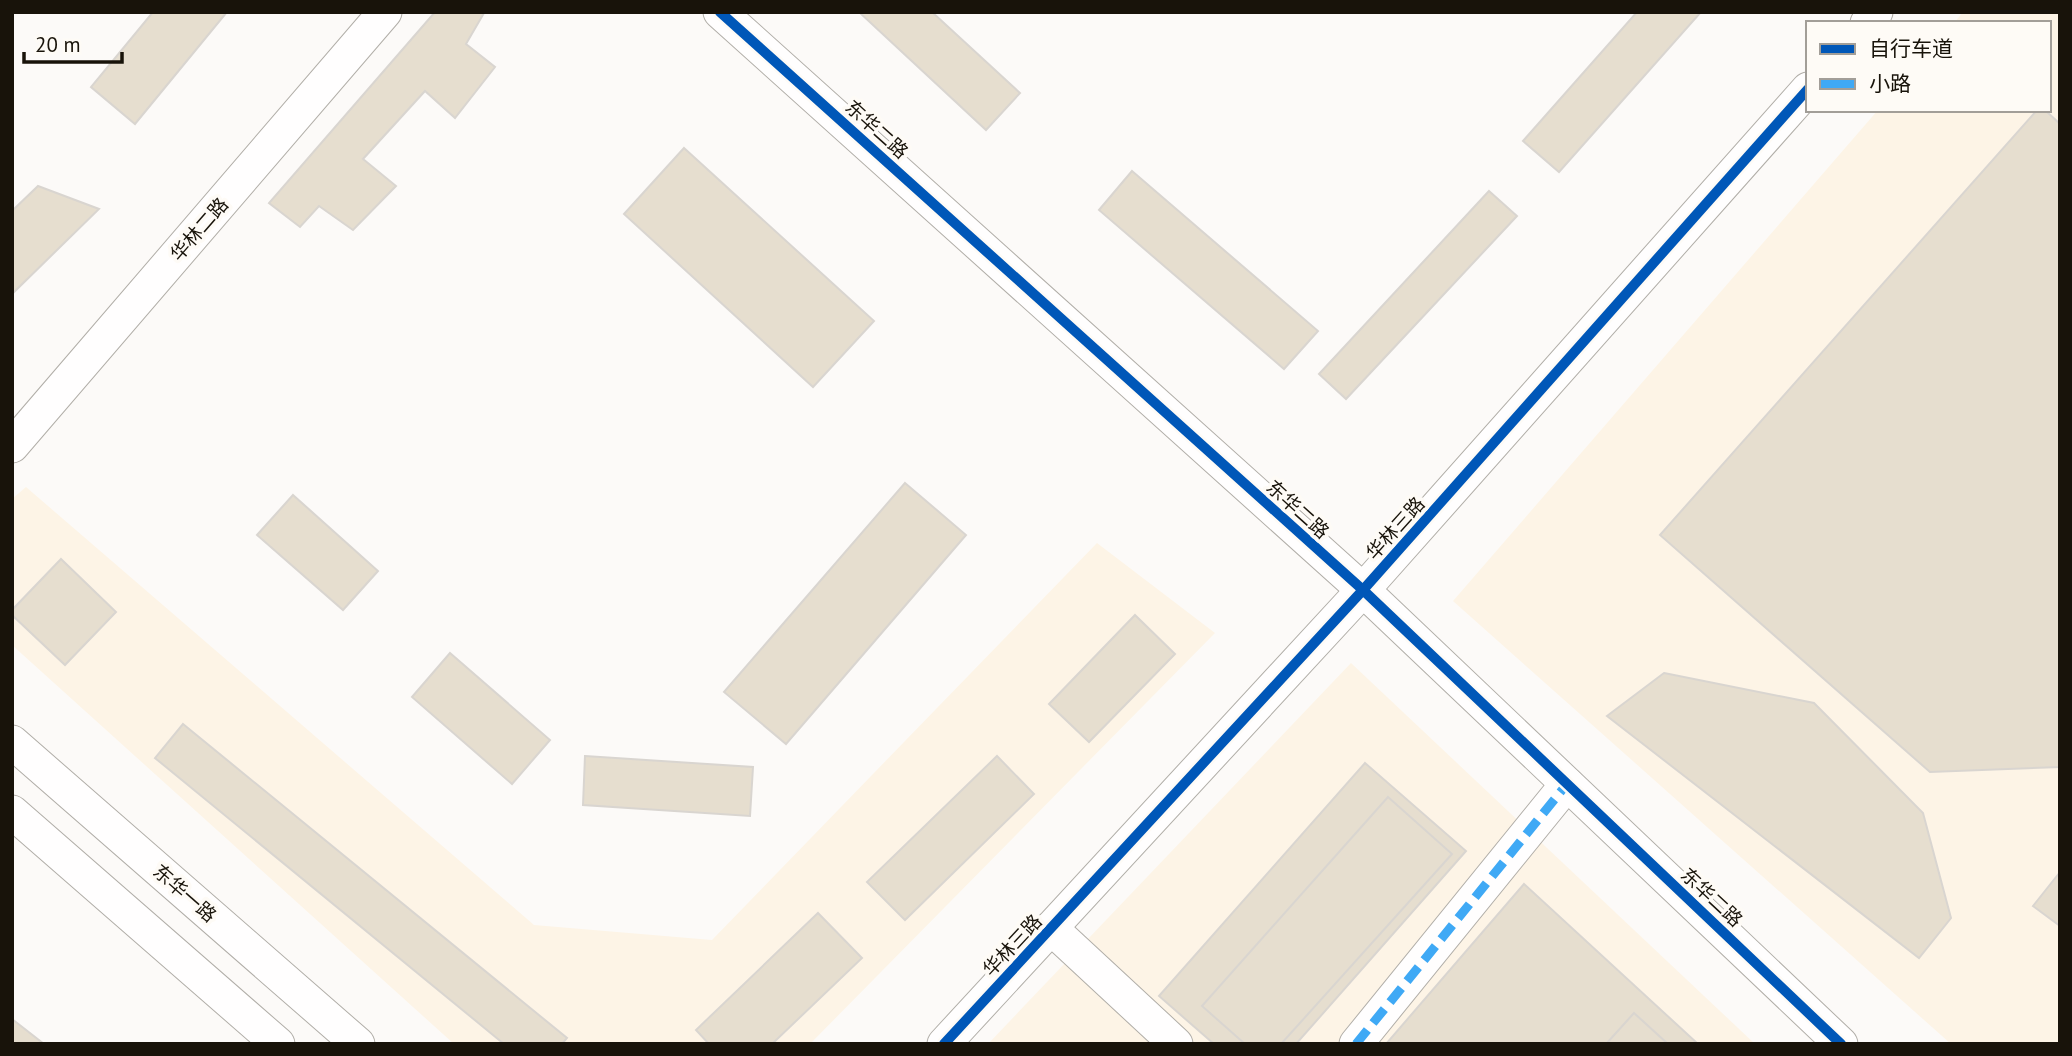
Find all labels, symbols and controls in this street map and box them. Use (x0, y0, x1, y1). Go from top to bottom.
scale bar (24, 21, 122, 65)
legend (1806, 21, 2051, 112)
text: 20 m (35, 31, 81, 58)
text: 自行车道 (1869, 35, 1953, 62)
text: 小路 (1869, 70, 1911, 97)
street label: 东华二路 (841, 95, 913, 163)
street label: 华林二路 (165, 192, 233, 266)
street label: 东华二路 (1262, 475, 1334, 543)
street label: 华林三路 (1361, 492, 1429, 564)
street label: 东华一路 (148, 859, 222, 927)
street label: 东华二路 (1676, 862, 1748, 932)
street label: 华林三路 (977, 909, 1047, 981)

